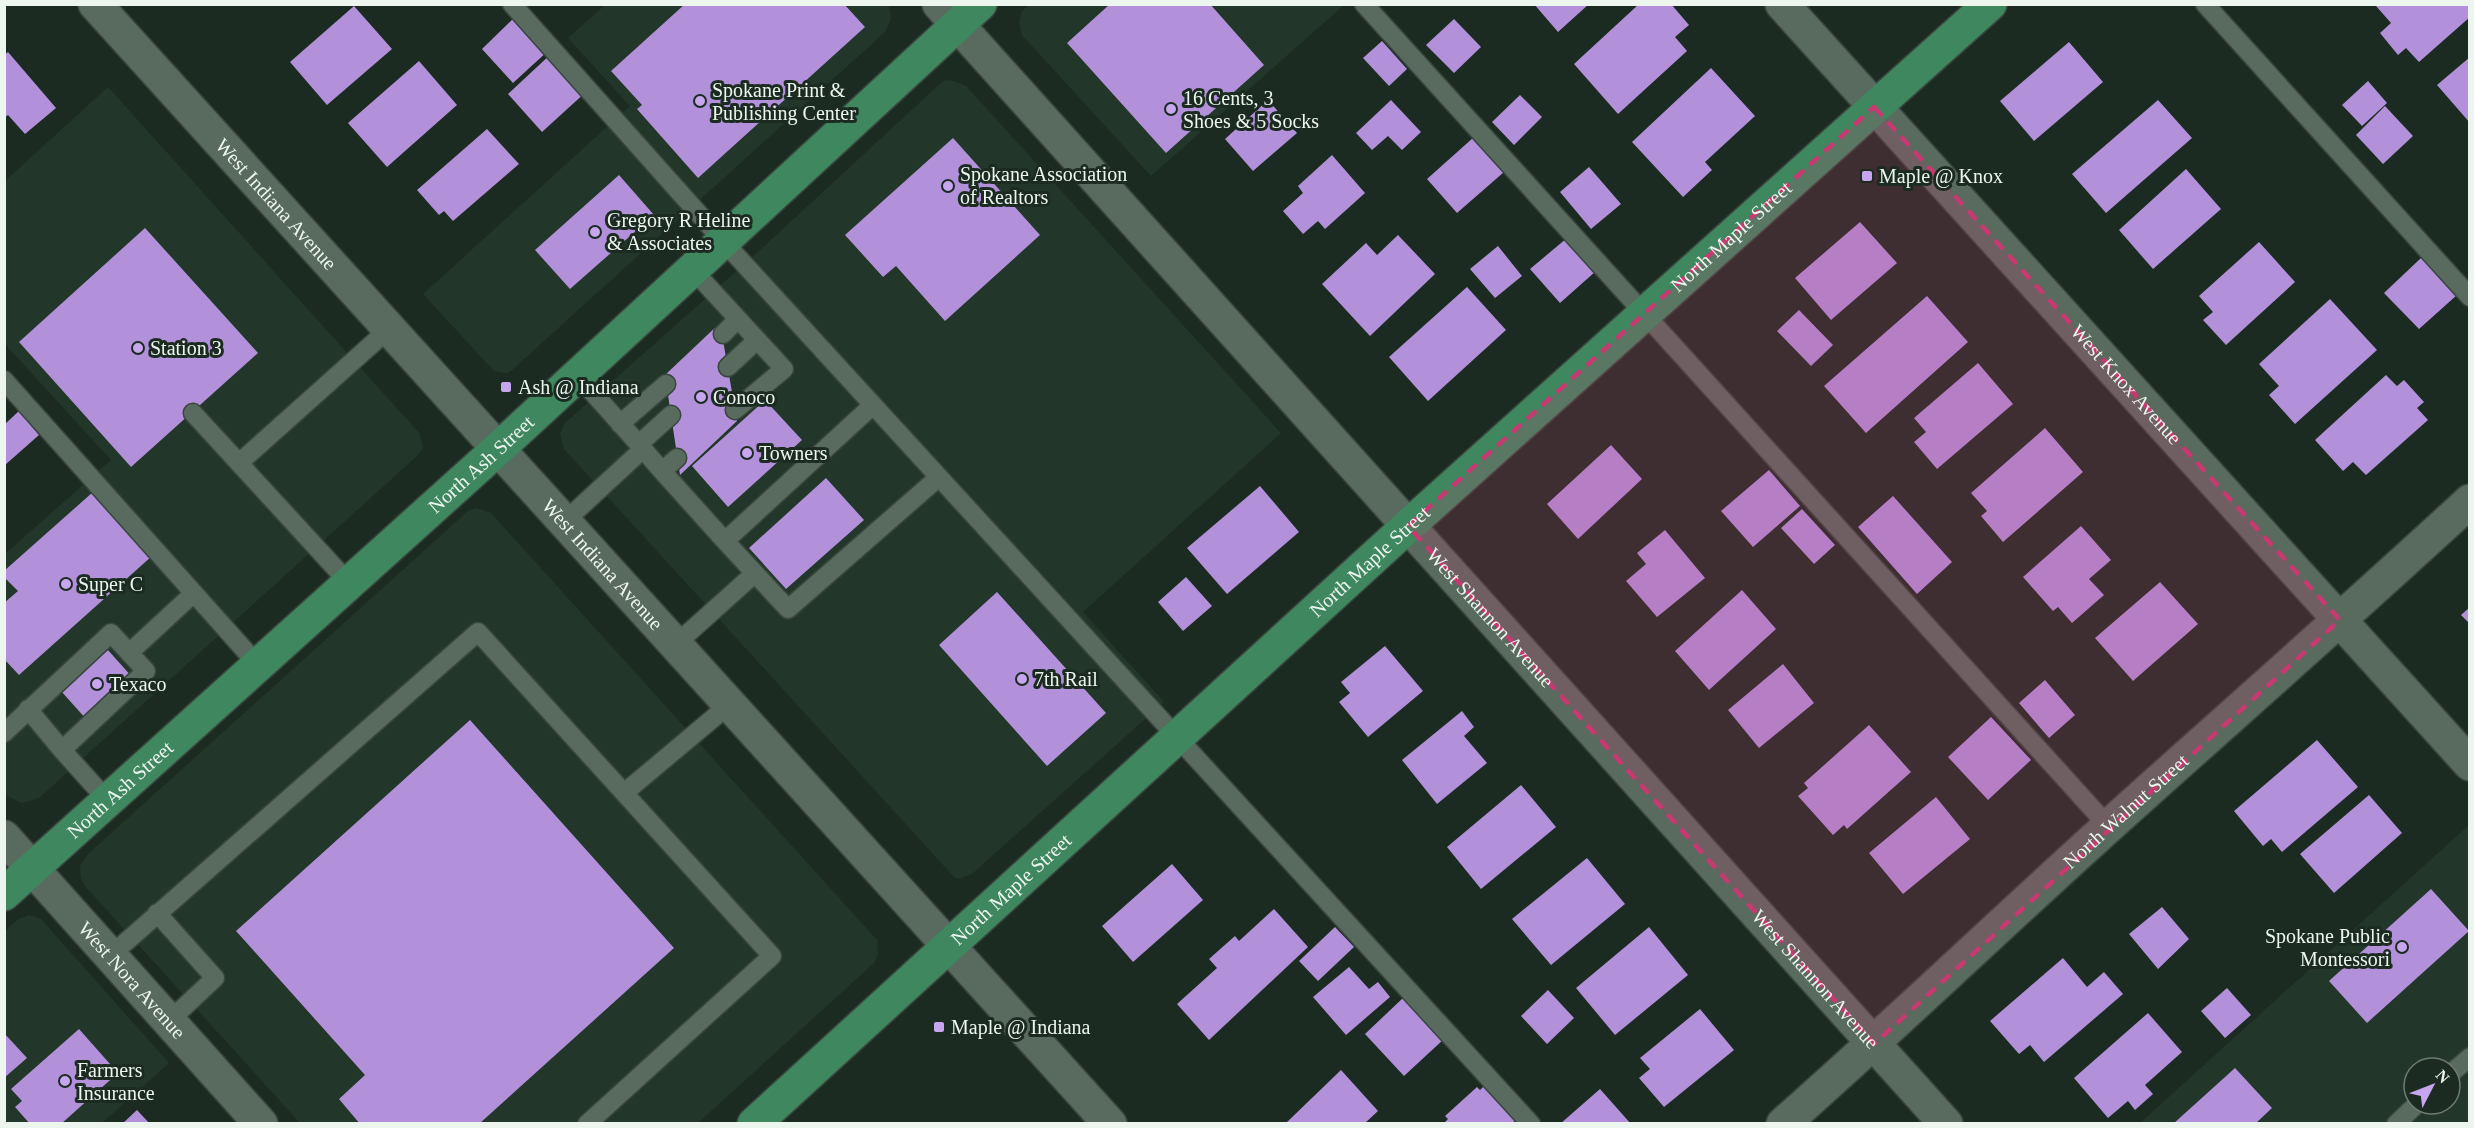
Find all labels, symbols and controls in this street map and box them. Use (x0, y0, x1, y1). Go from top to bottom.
place label: Spokane Print & Publishing Center (712, 79, 856, 125)
place label: 16 Cents, 3 Shoes & 5 Socks (1183, 87, 1319, 132)
marker: Spokane Print & Publishing Center (693, 94, 707, 108)
marker: 16 Cents, 3 Shoes & 5 Socks (1164, 102, 1178, 116)
street label: West Indiana Avenue (211, 134, 341, 274)
place label: Spokane Association of Realtors (960, 163, 1127, 208)
place label: Maple @ Knox (1879, 165, 2003, 188)
marker: Maple @ Knox (1860, 169, 1874, 183)
street label: North Maple Street (1666, 176, 1796, 296)
marker: Spokane Association of Realtors (941, 179, 955, 193)
place label: Gregory R Heline & Associates (607, 209, 750, 254)
marker: Gregory R Heline & Associates (588, 225, 602, 239)
street label: West Knox Avenue (2067, 320, 2186, 449)
place label: Station 3 (150, 337, 222, 359)
marker: Station 3 (131, 341, 145, 355)
place label: Ash @ Indiana (518, 376, 639, 399)
marker: Ash @ Indiana (499, 380, 513, 394)
place label: Conoco (713, 386, 775, 408)
marker: Conoco (694, 390, 708, 404)
street label: North Ash Street (424, 410, 538, 517)
place label: Towners (759, 442, 828, 464)
marker: Towners (740, 446, 754, 460)
street label: West Indiana Avenue (538, 494, 668, 634)
street label: North Maple Street (1305, 501, 1434, 621)
street label: West Shannon Avenue (1423, 544, 1559, 692)
place label: Super C (78, 573, 143, 596)
marker: Super C (59, 577, 73, 591)
place label: 7th Rail (1034, 668, 1098, 690)
marker: 7th Rail (1015, 672, 1029, 686)
place label: Texaco (109, 673, 166, 695)
marker: Texaco (90, 677, 104, 691)
street label: North Ash Street (63, 736, 178, 843)
street label: North Walnut Street (2059, 749, 2193, 873)
street label: North Maple Street (946, 829, 1076, 949)
street label: West Shannon Avenue (1747, 905, 1884, 1053)
street label: West Nora Avenue (74, 917, 190, 1043)
place label: Spokane Public Montessori (2265, 925, 2390, 970)
marker: Spokane Public Montessori (2395, 940, 2409, 954)
place label: Maple @ Indiana (951, 1016, 1091, 1039)
marker: Maple @ Indiana (932, 1020, 946, 1034)
north arrow (2402, 1056, 2462, 1116)
place label: Farmers Insurance (77, 1059, 155, 1104)
text: N (2433, 1066, 2453, 1087)
marker: Farmers Insurance (58, 1074, 72, 1088)

